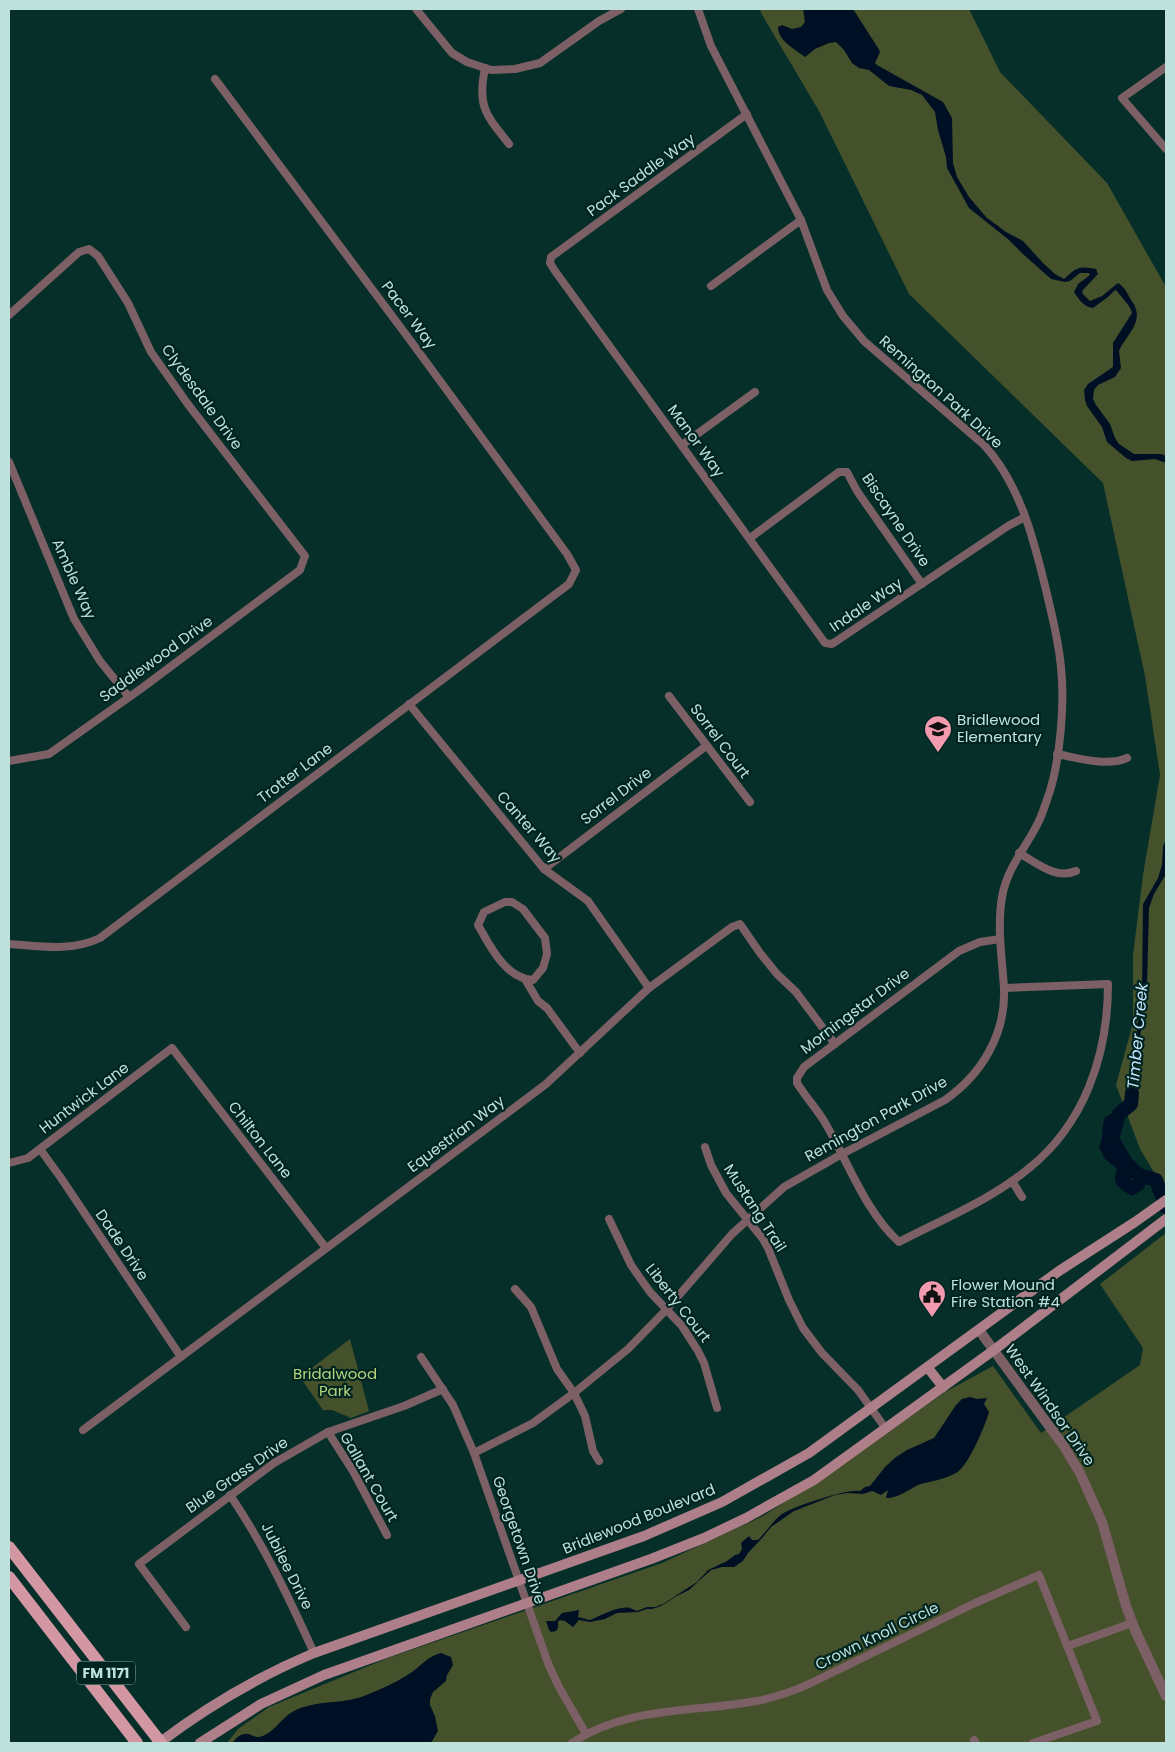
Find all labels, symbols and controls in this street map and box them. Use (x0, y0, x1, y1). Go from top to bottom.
street label: Pack Saddle Way (582, 128, 700, 221)
street label: Pacer Way (377, 276, 442, 353)
street label: Remington Park Drive (875, 330, 1008, 453)
street label: Clydesdale Drive (157, 340, 248, 454)
street label: Manor Way (663, 400, 730, 482)
street label: Biscayne Drive (857, 469, 936, 571)
street label: Amble Way (47, 535, 102, 623)
street label: Indale Way (825, 572, 907, 637)
street label: Saddlewood Drive (95, 610, 217, 707)
street label: Sorrel Court (685, 699, 755, 782)
place label: Bridlewood Elementary (957, 709, 1042, 747)
school or university icon: Bridlewood Elementary (923, 714, 953, 753)
street label: Trotter Lane (253, 738, 336, 808)
street label: Sorrel Drive (576, 762, 656, 829)
street label: Canter Way (492, 786, 567, 868)
street label: Morningstar Drive (796, 963, 914, 1059)
water label: Timber Creek (1121, 981, 1154, 1090)
street label: Huntwick Lane (34, 1057, 133, 1138)
street label: Remington Park Drive (801, 1071, 951, 1166)
street label: Equestrian Way (403, 1090, 509, 1177)
street label: Chilton Lane (224, 1097, 297, 1183)
street label: Mustang Trail (719, 1160, 792, 1256)
street label: Dade Drive (91, 1205, 154, 1284)
street label: Liberty Court (641, 1259, 716, 1347)
place label: Flower Mound Fire Station #4 (951, 1274, 1060, 1312)
public building icon: Flower Mound Fire Station #4 (917, 1279, 947, 1318)
street label: West Windsor Drive (1001, 1340, 1100, 1470)
park label: Bridalwood Park (293, 1363, 377, 1401)
street label: Gallant Court (335, 1428, 404, 1525)
street label: Blue Grass Drive (181, 1431, 292, 1518)
street label: Georgetown Drive (488, 1473, 551, 1607)
street label: Bridlewood Boulevard (559, 1478, 718, 1559)
street label: Jubilee Drive (256, 1519, 318, 1613)
street label: Crown Knoll Circle (811, 1596, 942, 1675)
road number: FM 1171 (77, 1662, 135, 1685)

